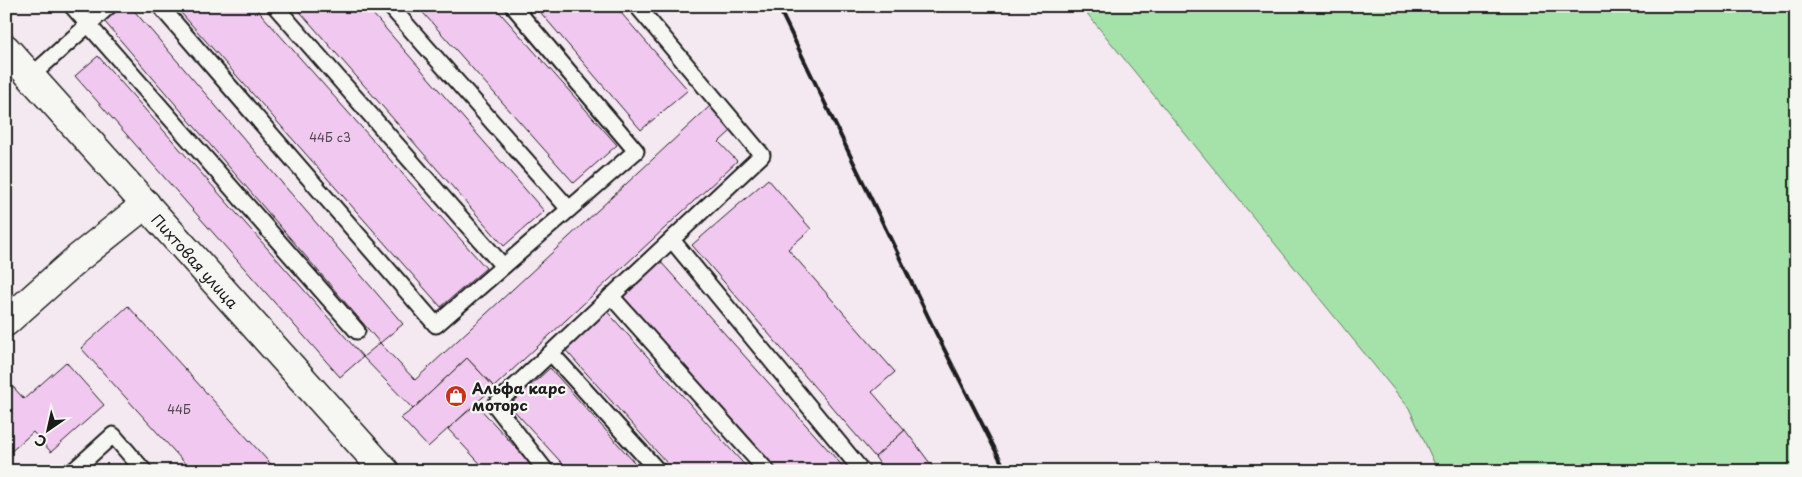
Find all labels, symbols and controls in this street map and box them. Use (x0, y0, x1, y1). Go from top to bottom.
house number: 44Б с3 (309, 128, 351, 146)
street label: Пихтовая улица (147, 208, 245, 313)
place label: Альфа карс моторс (472, 376, 566, 416)
shop icon: Альфа карс моторс (444, 384, 468, 408)
house number: 44Б (167, 400, 191, 418)
north arrow (22, 404, 72, 454)
text: С (30, 430, 51, 453)

